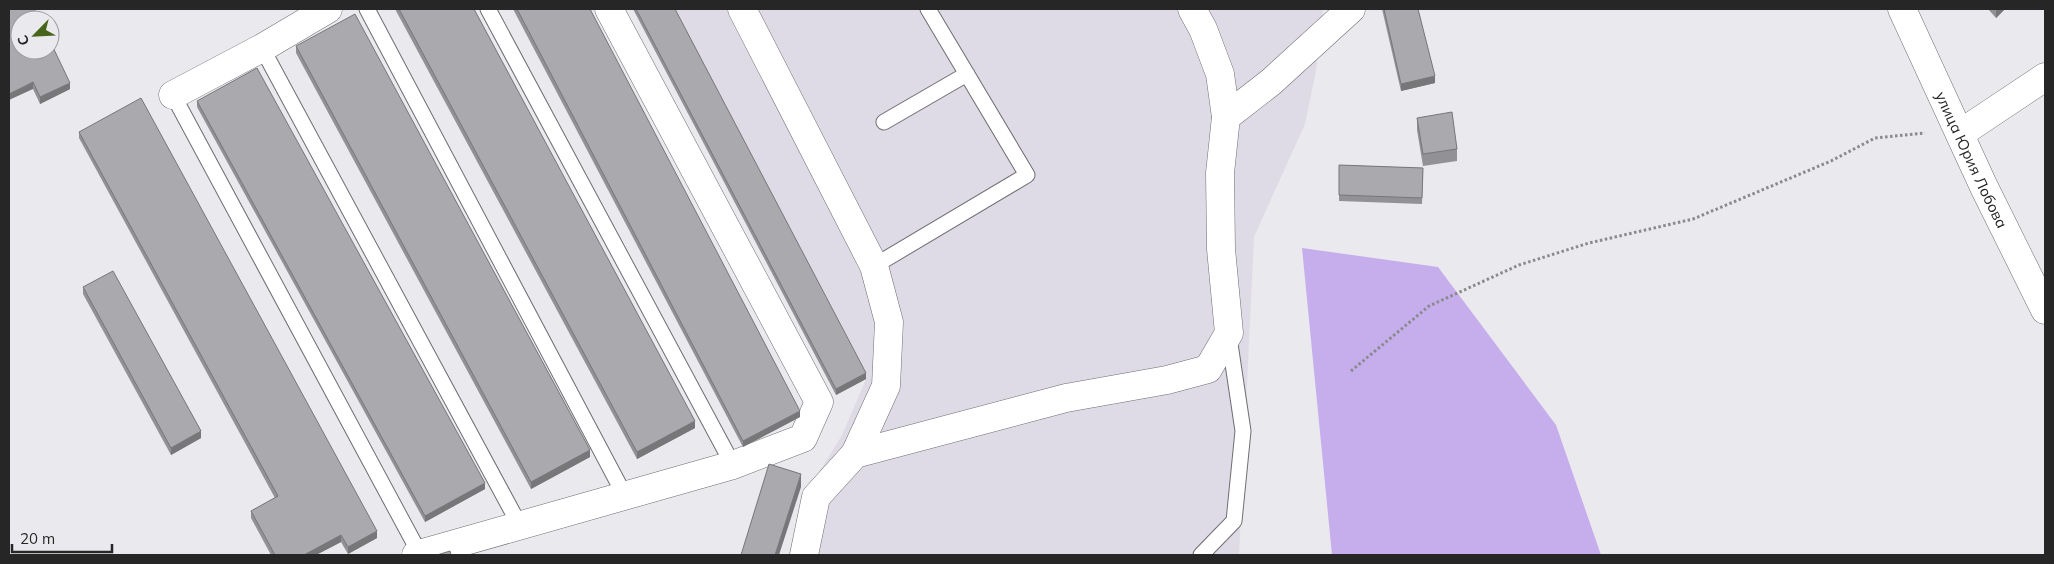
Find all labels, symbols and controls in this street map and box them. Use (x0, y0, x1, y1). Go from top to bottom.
north arrow (10, 10, 60, 60)
text: С (13, 32, 33, 48)
street label: улица Юрия Лобова (1932, 88, 2012, 231)
scale bar (12, 522, 112, 554)
text: 20 m (20, 529, 55, 548)

